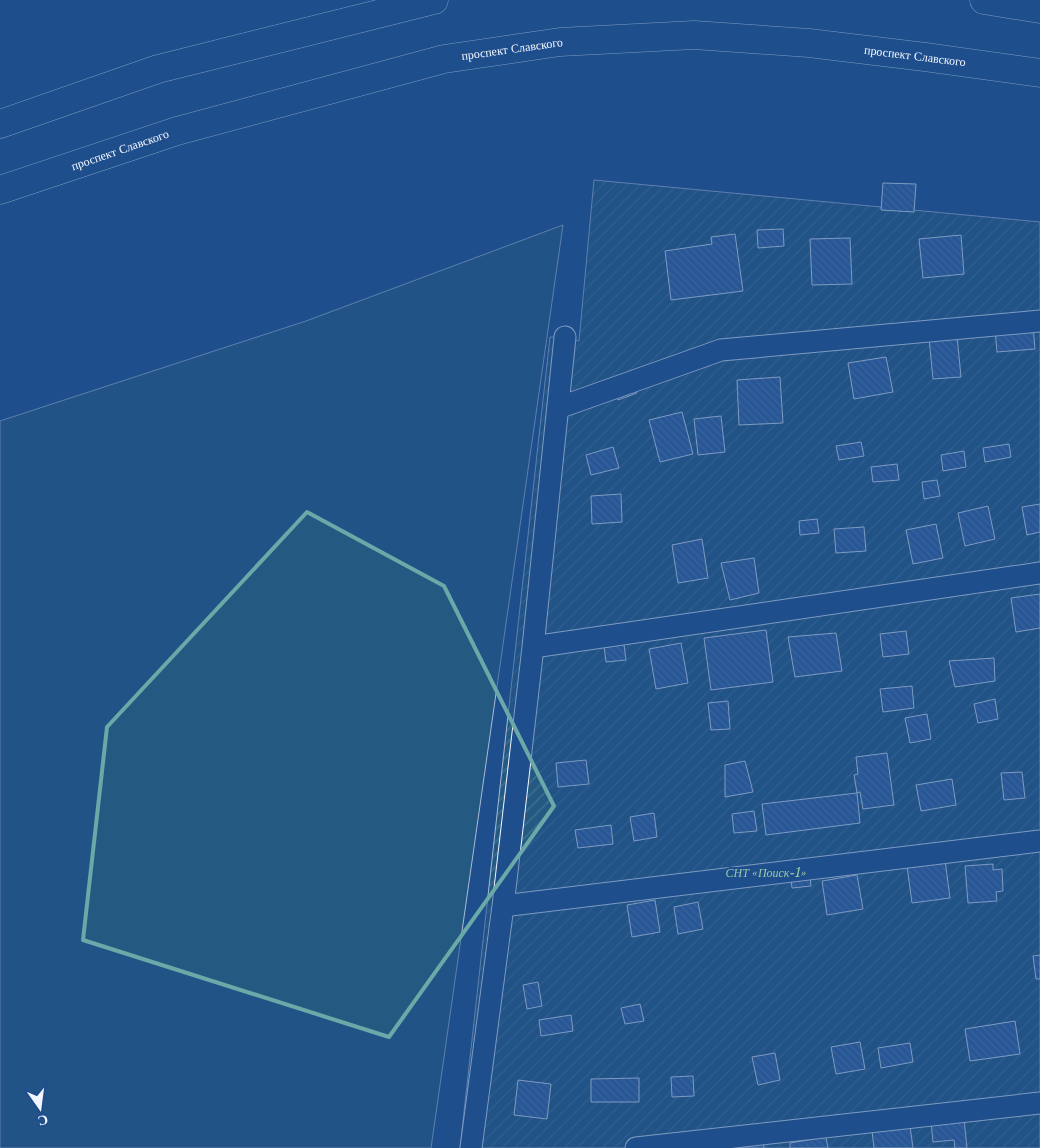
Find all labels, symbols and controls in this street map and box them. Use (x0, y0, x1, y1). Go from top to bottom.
street label: проспект Славского (460, 34, 564, 63)
street label: проспект Славского (863, 42, 967, 69)
street label: проспект Славского (69, 126, 171, 173)
park label: СНТ «Поиск-1» (726, 865, 807, 880)
north arrow (15, 1083, 65, 1133)
text: С (36, 1111, 50, 1131)

